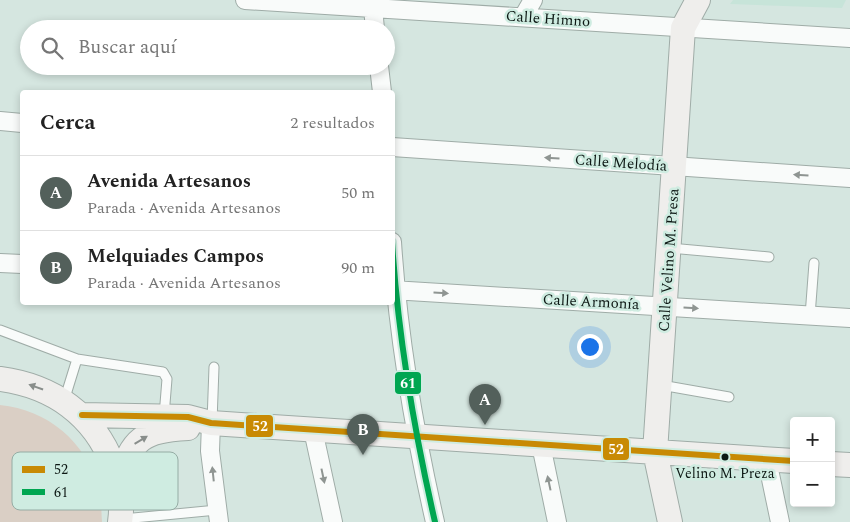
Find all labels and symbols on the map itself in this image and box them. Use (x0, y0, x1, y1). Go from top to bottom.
street label: Calle Himno (505, 5, 591, 33)
street label: Calle Melodía (574, 148, 669, 178)
one-way arrow (544, 154, 560, 162)
one-way arrow (793, 171, 809, 179)
street label: Calle Velino M. Presa (653, 187, 686, 332)
street label: Calle Armonía (542, 288, 641, 316)
one-way arrow (433, 290, 449, 298)
one-way arrow (683, 304, 699, 312)
your location (577, 334, 603, 360)
line badge: 61 (394, 371, 422, 395)
text: 61 (400, 373, 416, 394)
one-way arrow (29, 383, 44, 390)
pin: A (469, 384, 501, 425)
line badge: 52 (245, 414, 274, 438)
pin: B (347, 414, 379, 455)
text: 52 (252, 416, 268, 437)
one-way arrow (134, 436, 148, 445)
line badge: 52 (602, 437, 630, 461)
text: 52 (608, 439, 624, 460)
legend (12, 452, 178, 510)
marker: Velino M. Preza (720, 452, 730, 462)
text: 52 (54, 459, 68, 480)
place label: Velino M. Preza (675, 463, 775, 484)
one-way arrow (209, 465, 217, 481)
one-way arrow (319, 468, 327, 484)
one-way arrow (545, 476, 553, 491)
text: 61 (54, 482, 68, 503)

